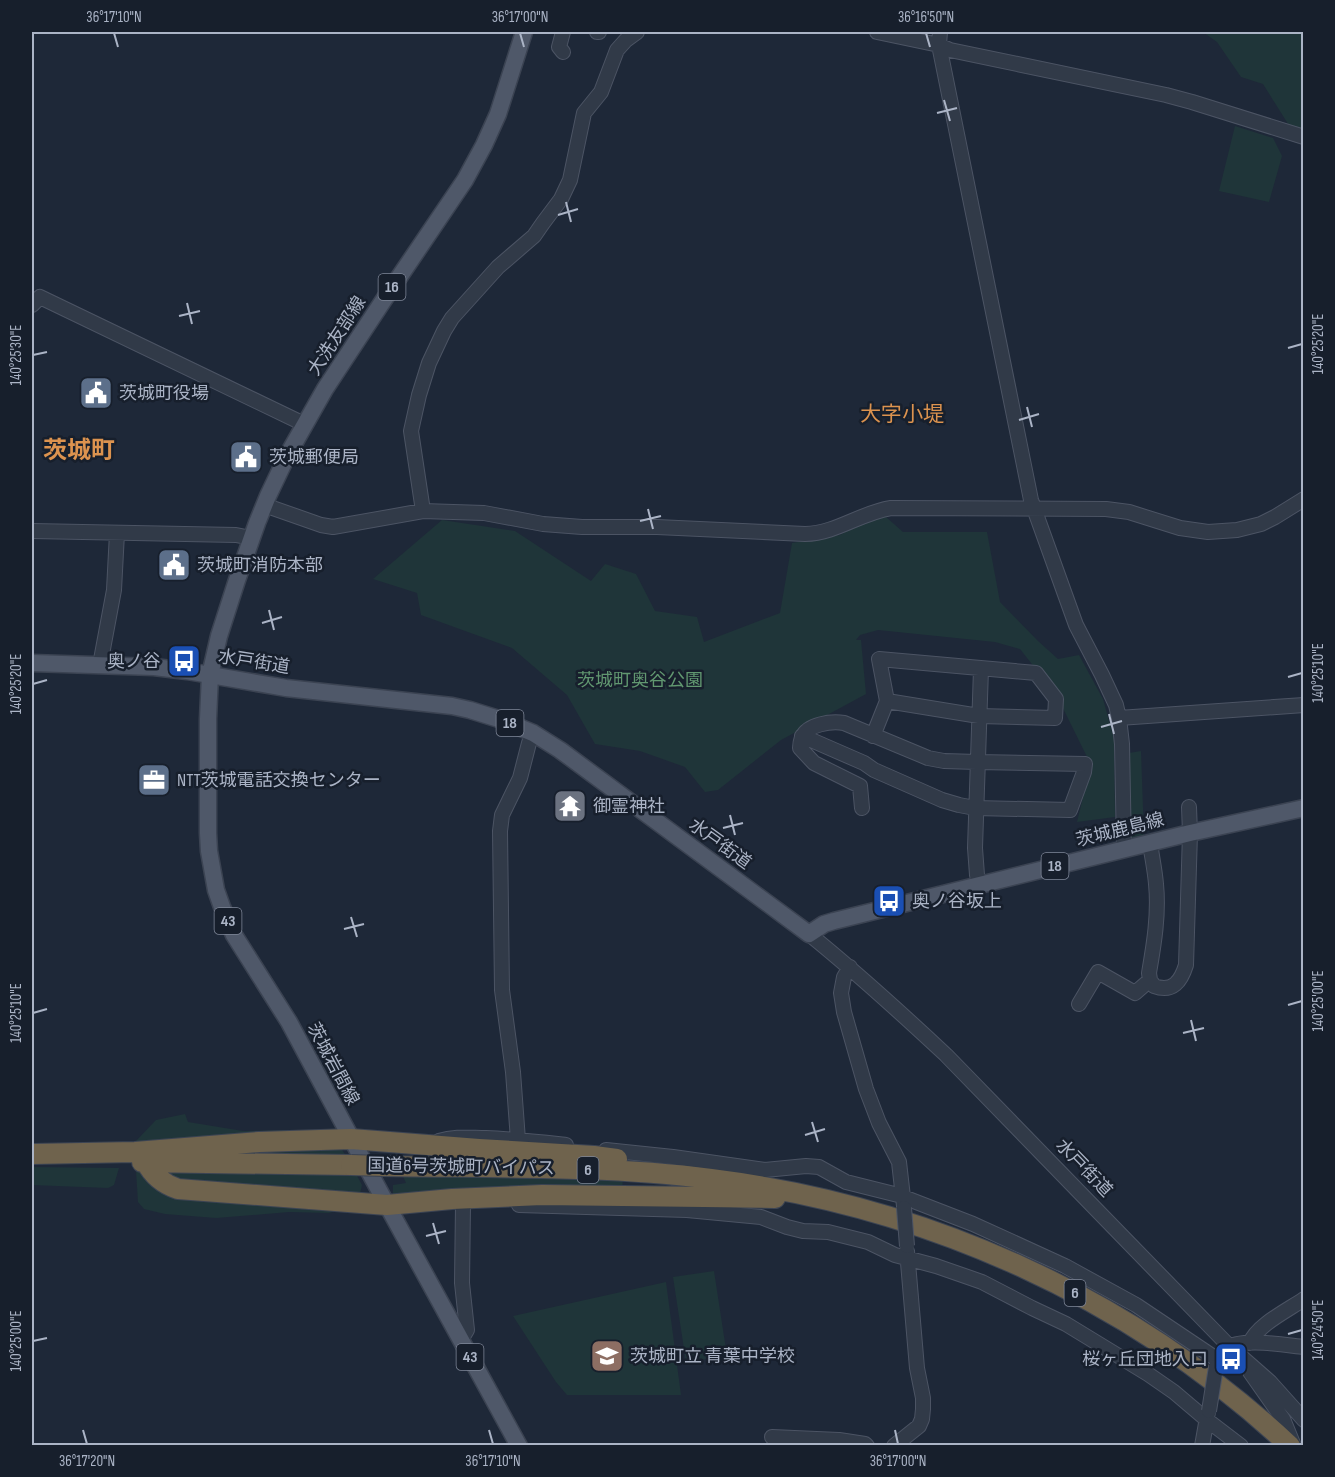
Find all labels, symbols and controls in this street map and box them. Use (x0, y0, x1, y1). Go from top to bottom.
text: 36°17'10"N (86, 8, 142, 27)
text: 36°17'00"N (492, 8, 548, 27)
text: 36°16'50"N (898, 8, 954, 27)
road number: 16 (378, 274, 406, 300)
street label: 大洗友部線 (304, 293, 370, 379)
text: 140°25'20"E (1309, 314, 1328, 374)
text: 140°25'30"E (7, 325, 26, 385)
public building icon: 茨城町役場 (78, 375, 114, 411)
place label: 茨城町役場 (119, 383, 209, 404)
district label: 大字小堤 (860, 402, 944, 427)
district label: 茨城町 (43, 436, 115, 465)
public building icon: 茨城郵便局 (228, 439, 264, 475)
place label: 茨城郵便局 (269, 447, 359, 468)
public building icon: 茨城町消防本部 (156, 547, 192, 583)
place label: 茨城町消防本部 (197, 555, 323, 576)
bus stop icon: 奥ノ谷 (166, 643, 202, 679)
text: 140°25'10"E (1309, 643, 1328, 703)
street label: 水戸街道 (217, 646, 291, 678)
place label: 奥ノ谷 (107, 651, 161, 672)
text: 140°25'20"E (7, 654, 26, 714)
park label: 茨城町奥谷公園 (577, 670, 703, 691)
road number: 18 (496, 710, 524, 736)
office icon: NTT茨城電話交換センター (136, 762, 172, 798)
place label: NTT茨城電話交換センター (177, 770, 381, 791)
temple icon: 御霊神社 (552, 788, 588, 824)
place label: 御霊神社 (593, 796, 665, 817)
street label: 茨城鹿島線 (1074, 809, 1166, 851)
street label: 水戸街道 (685, 814, 755, 874)
road number: 18 (1042, 853, 1068, 879)
bus stop icon: 奥ノ谷坂上 (871, 883, 907, 919)
place label: 奥ノ谷坂上 (912, 891, 1002, 912)
road number: 43 (214, 908, 242, 934)
text: 140°25'00"E (1309, 970, 1328, 1032)
text: 140°25'10"E (7, 983, 26, 1043)
street label: 茨城岩間線 (303, 1019, 363, 1109)
street label: 水戸街道 (1051, 1135, 1117, 1201)
street label: 国道6号茨城町バイパス (367, 1155, 555, 1179)
road number: 6 (578, 1157, 598, 1183)
road number: 6 (1064, 1280, 1086, 1306)
text: 140°24'50"E (1309, 1300, 1328, 1360)
text: 140°25'00"E (7, 1310, 26, 1372)
school or university icon: 茨城町立 青葉中学校 (589, 1338, 625, 1374)
bus stop icon: 桜ヶ丘団地入口 (1213, 1341, 1249, 1377)
road number: 43 (456, 1344, 484, 1370)
place label: 茨城町立 青葉中学校 (630, 1346, 795, 1367)
place label: 桜ヶ丘団地入口 (1082, 1349, 1208, 1370)
text: 36°17'20"N (59, 1452, 115, 1471)
text: 36°17'10"N (465, 1452, 521, 1471)
text: 36°17'00"N (870, 1452, 926, 1471)

